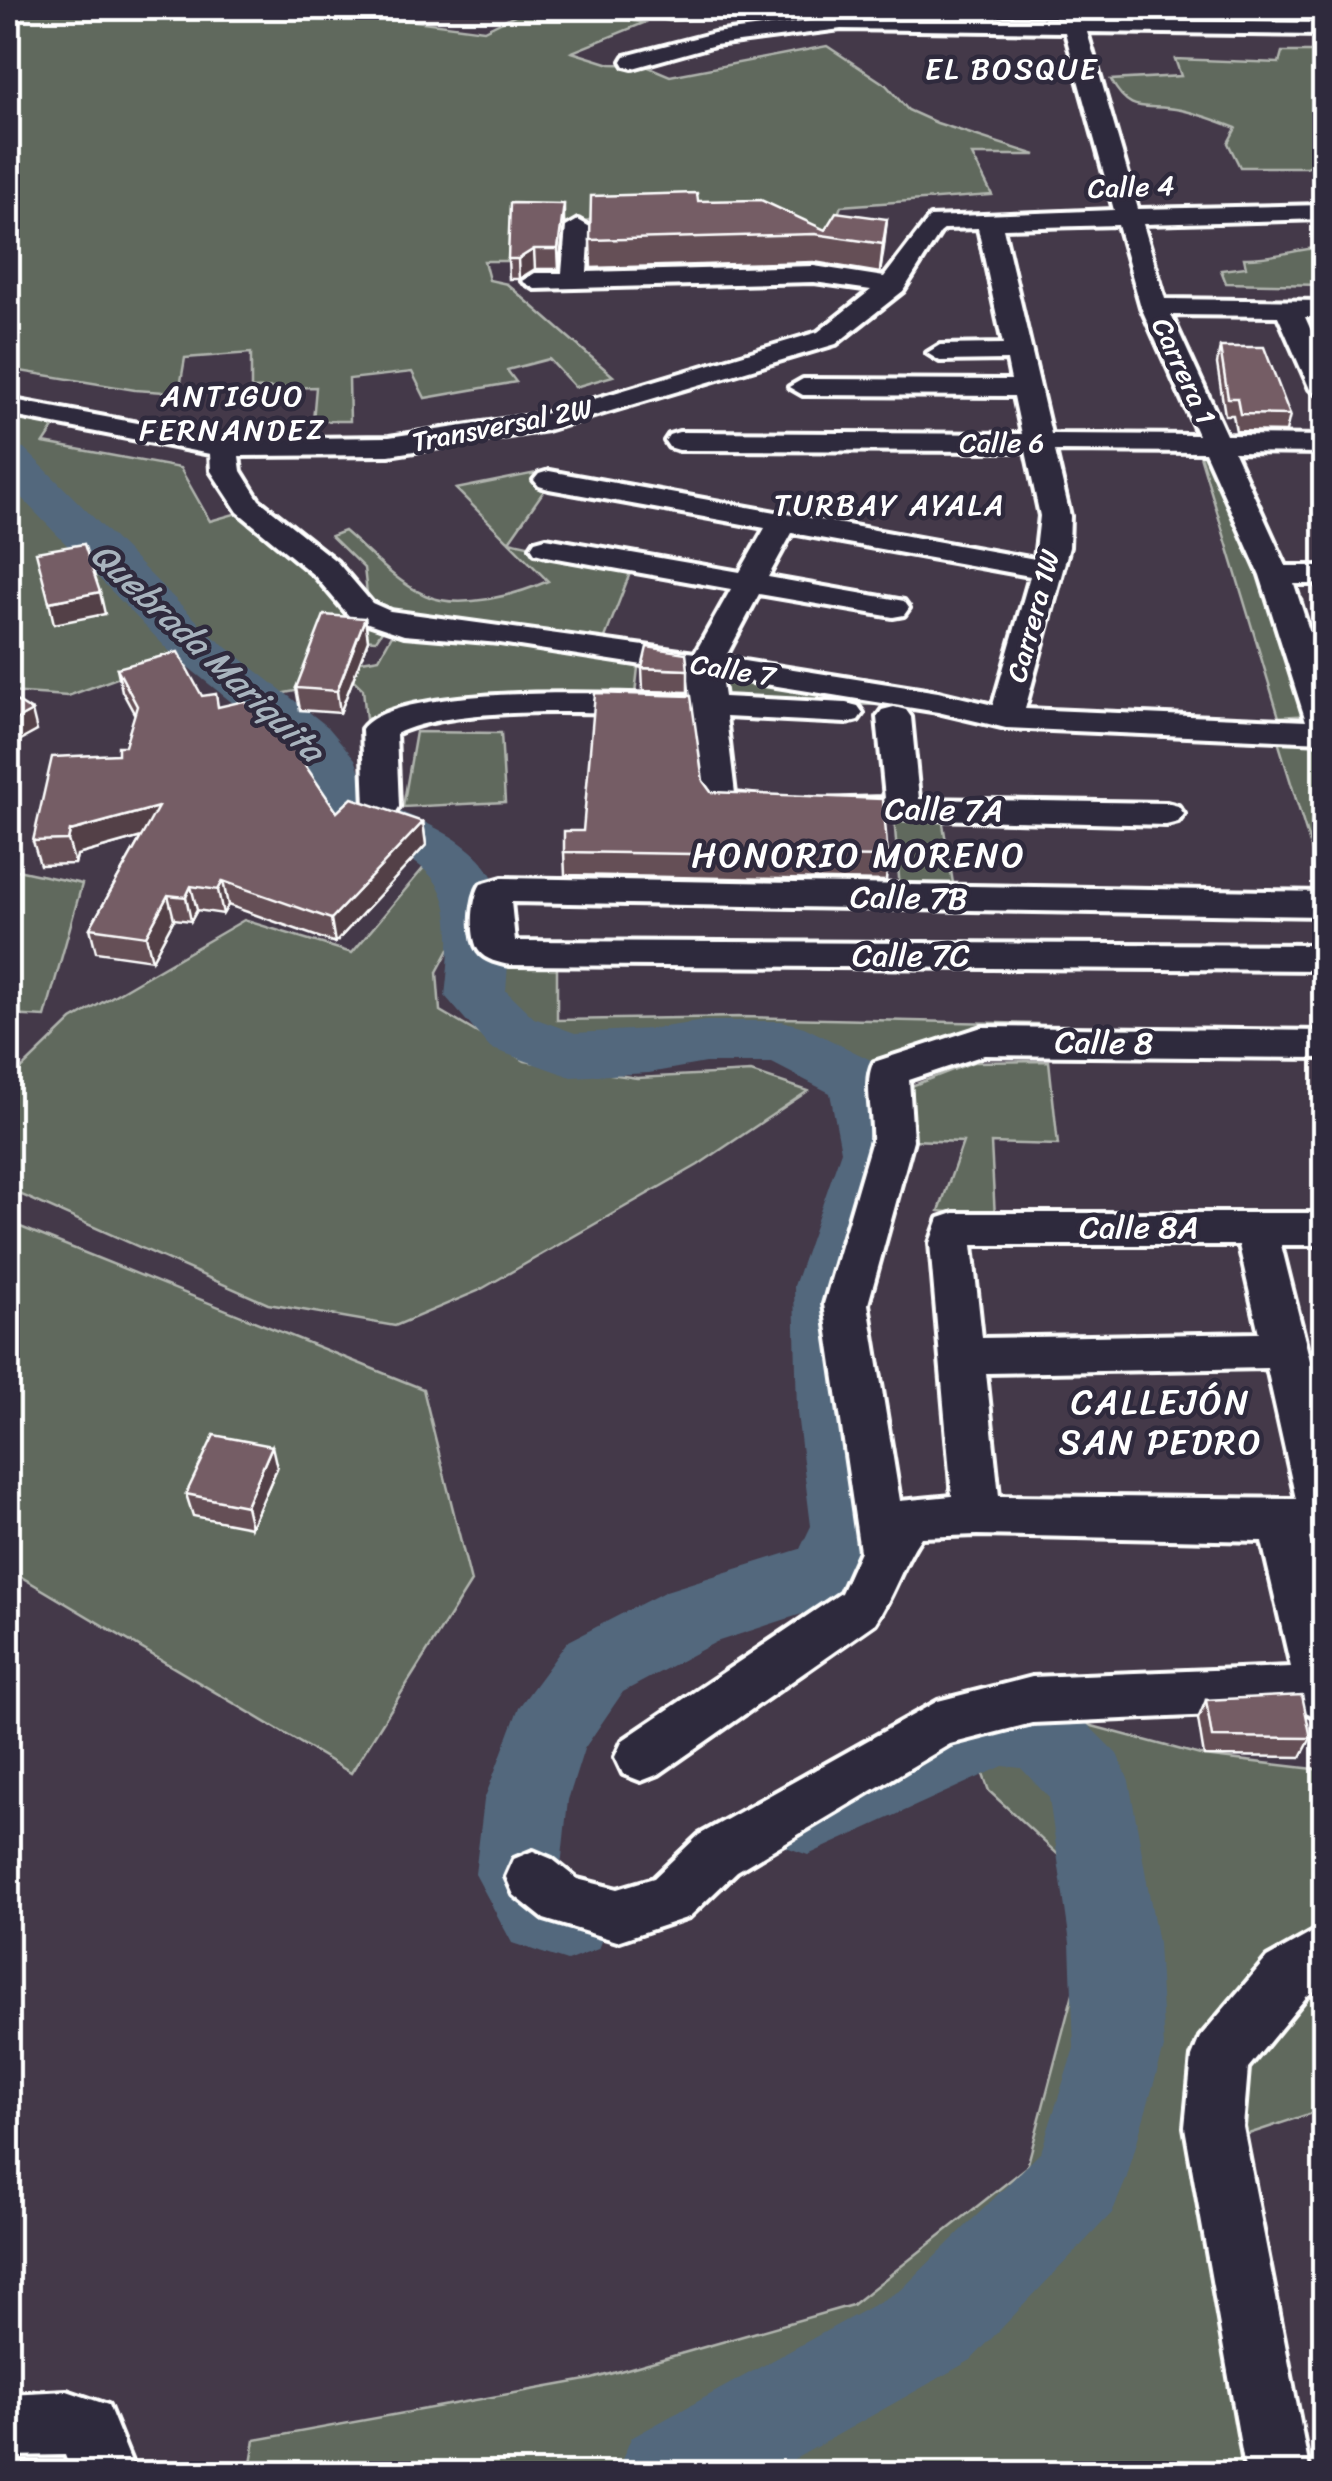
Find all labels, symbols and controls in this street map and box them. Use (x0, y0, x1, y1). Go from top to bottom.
district label: EL BOSQUE (925, 42, 1099, 96)
street label: Calle 4 (1087, 161, 1175, 213)
street label: Carrera 1 (1138, 309, 1230, 433)
district label: ANTIGUO FERNANDEZ (139, 369, 327, 457)
street label: Transversal 2W (408, 383, 597, 466)
street label: Calle 6 (959, 418, 1045, 467)
district label: TURBAY AYALA (774, 478, 1006, 532)
water label: Quebrada Mariquita (76, 526, 342, 780)
street label: Carrera 1W (992, 544, 1074, 688)
street label: Calle 7 (687, 639, 781, 701)
street label: Calle 7A (884, 780, 1004, 840)
district label: HONORIO MORENO (691, 824, 1027, 886)
street label: Calle 7B (850, 868, 968, 928)
street label: Calle 7C (852, 927, 970, 984)
street label: Calle 8 (1054, 1014, 1154, 1072)
street label: Calle 8A (1079, 1199, 1199, 1256)
district label: CALLEJÓN SAN PEDRO (1059, 1371, 1263, 1473)

